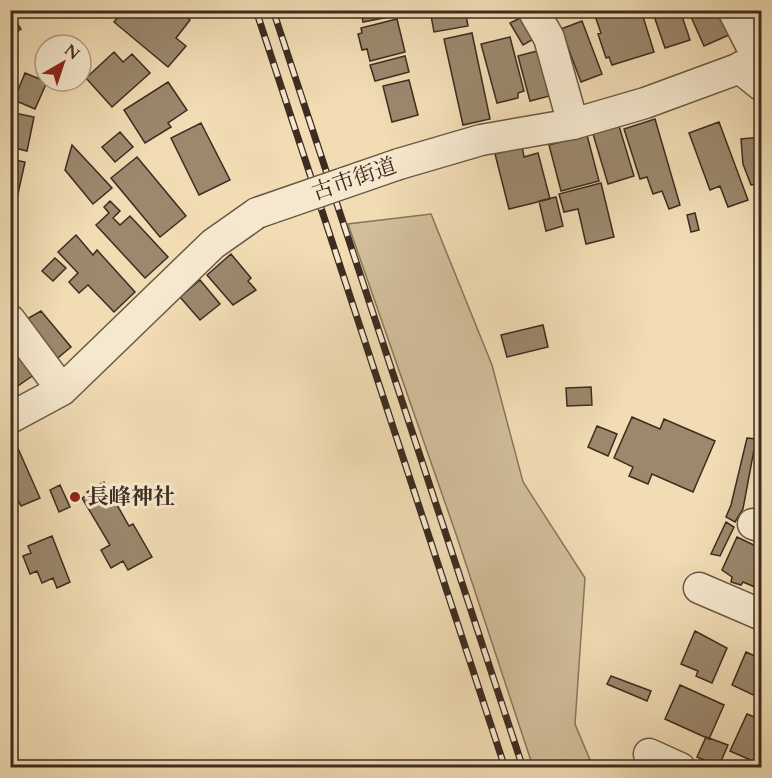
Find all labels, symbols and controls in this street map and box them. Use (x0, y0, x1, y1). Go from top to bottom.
north arrow (33, 33, 93, 93)
text: N (59, 39, 84, 65)
street label: 古市街道 (308, 150, 400, 208)
place label: 長峰神社 (87, 482, 175, 512)
marker: 長峰神社 (68, 490, 82, 504)

